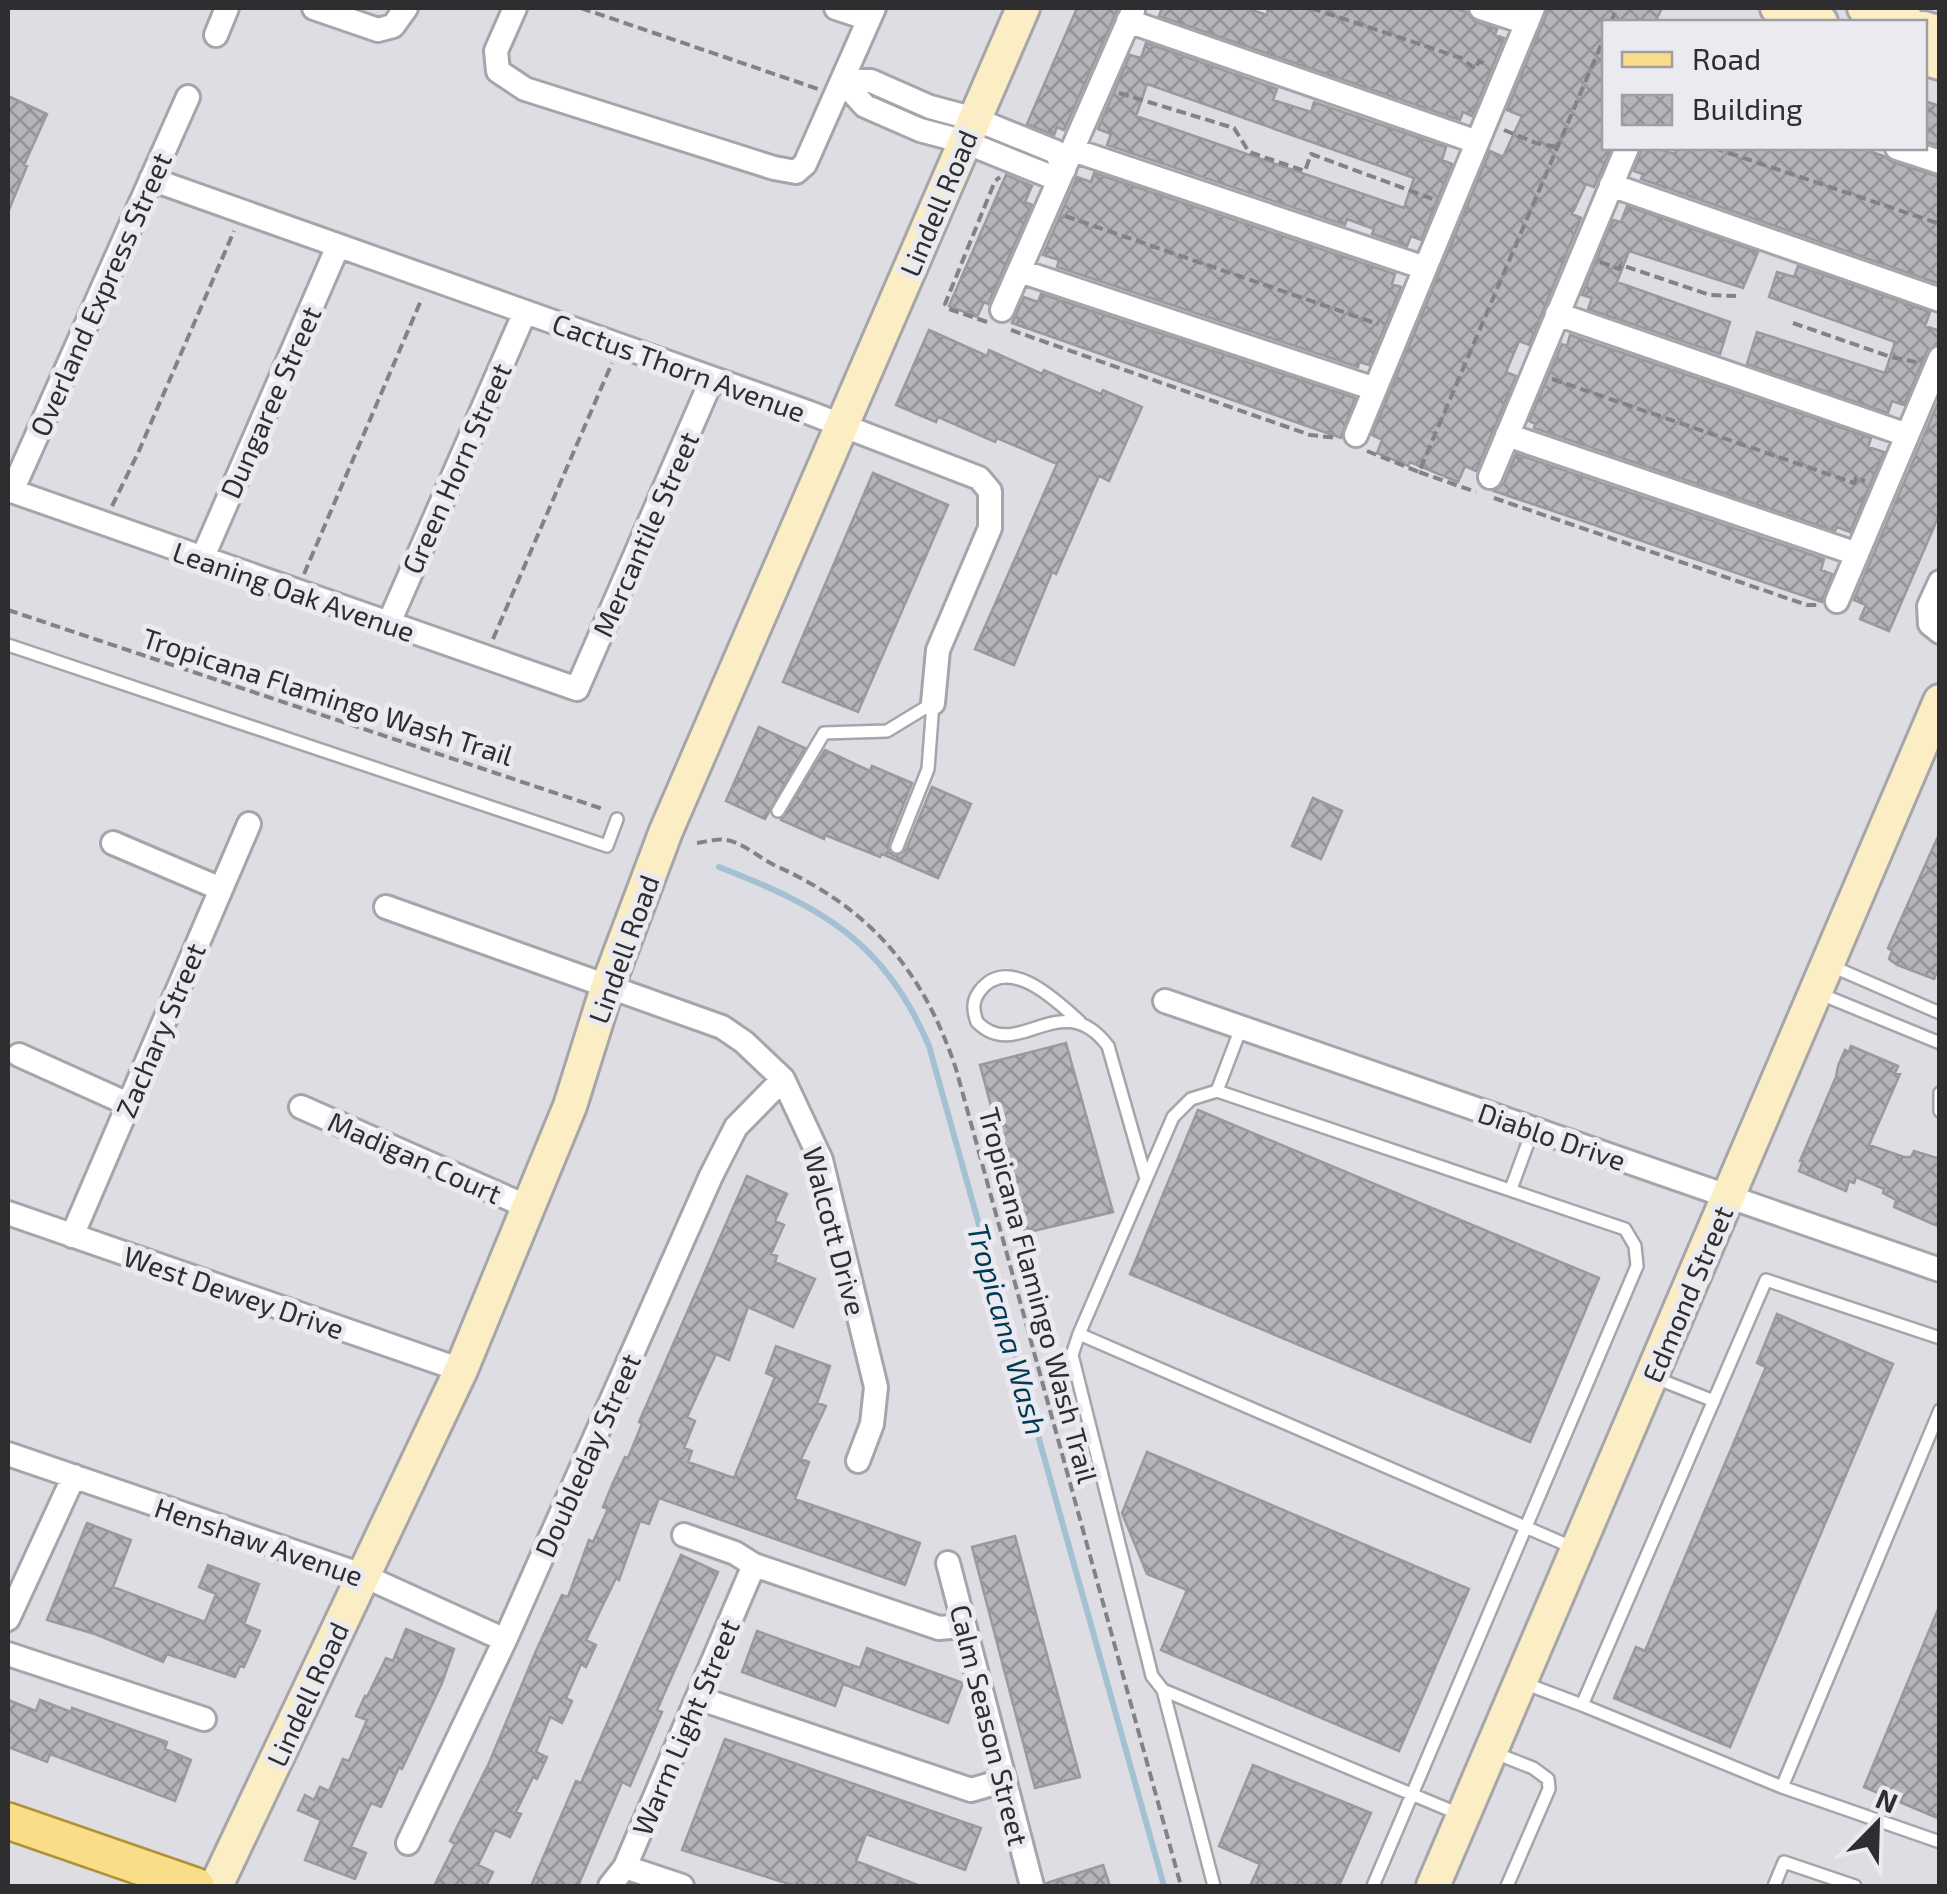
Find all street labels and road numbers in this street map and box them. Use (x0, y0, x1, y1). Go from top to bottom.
street label: Lindell Road (892, 125, 984, 281)
street label: Overland Express Street (22, 147, 178, 441)
street label: Dungaree Street (212, 301, 328, 503)
street label: Cactus Thorn Avenue (548, 305, 810, 429)
street label: Green Horn Street (394, 357, 518, 579)
street label: Mercantile Street (585, 426, 705, 642)
street label: Leaning Oak Avenue (169, 534, 419, 648)
street label: Tropicana Flamingo Wash Trail (138, 620, 518, 772)
street label: Lindell Road (580, 870, 666, 1028)
street label: Zachary Street (108, 938, 212, 1122)
street label: Diablo Drive (1474, 1095, 1630, 1177)
street label: Tropicana Flamingo Wash Trail (972, 1103, 1106, 1487)
street label: Madigan Court (323, 1104, 507, 1210)
street label: Walcott Drive (796, 1143, 874, 1319)
street label: Edmond Street (1635, 1201, 1739, 1387)
street label: West Dewey Drive (119, 1238, 349, 1346)
street label: Doubleday Street (527, 1348, 647, 1562)
street label: Henshaw Avenue (150, 1489, 368, 1593)
street label: Calm Season Street (944, 1601, 1036, 1849)
street label: Warm Light Street (624, 1614, 746, 1840)
street label: Lindell Road (259, 1616, 355, 1772)

